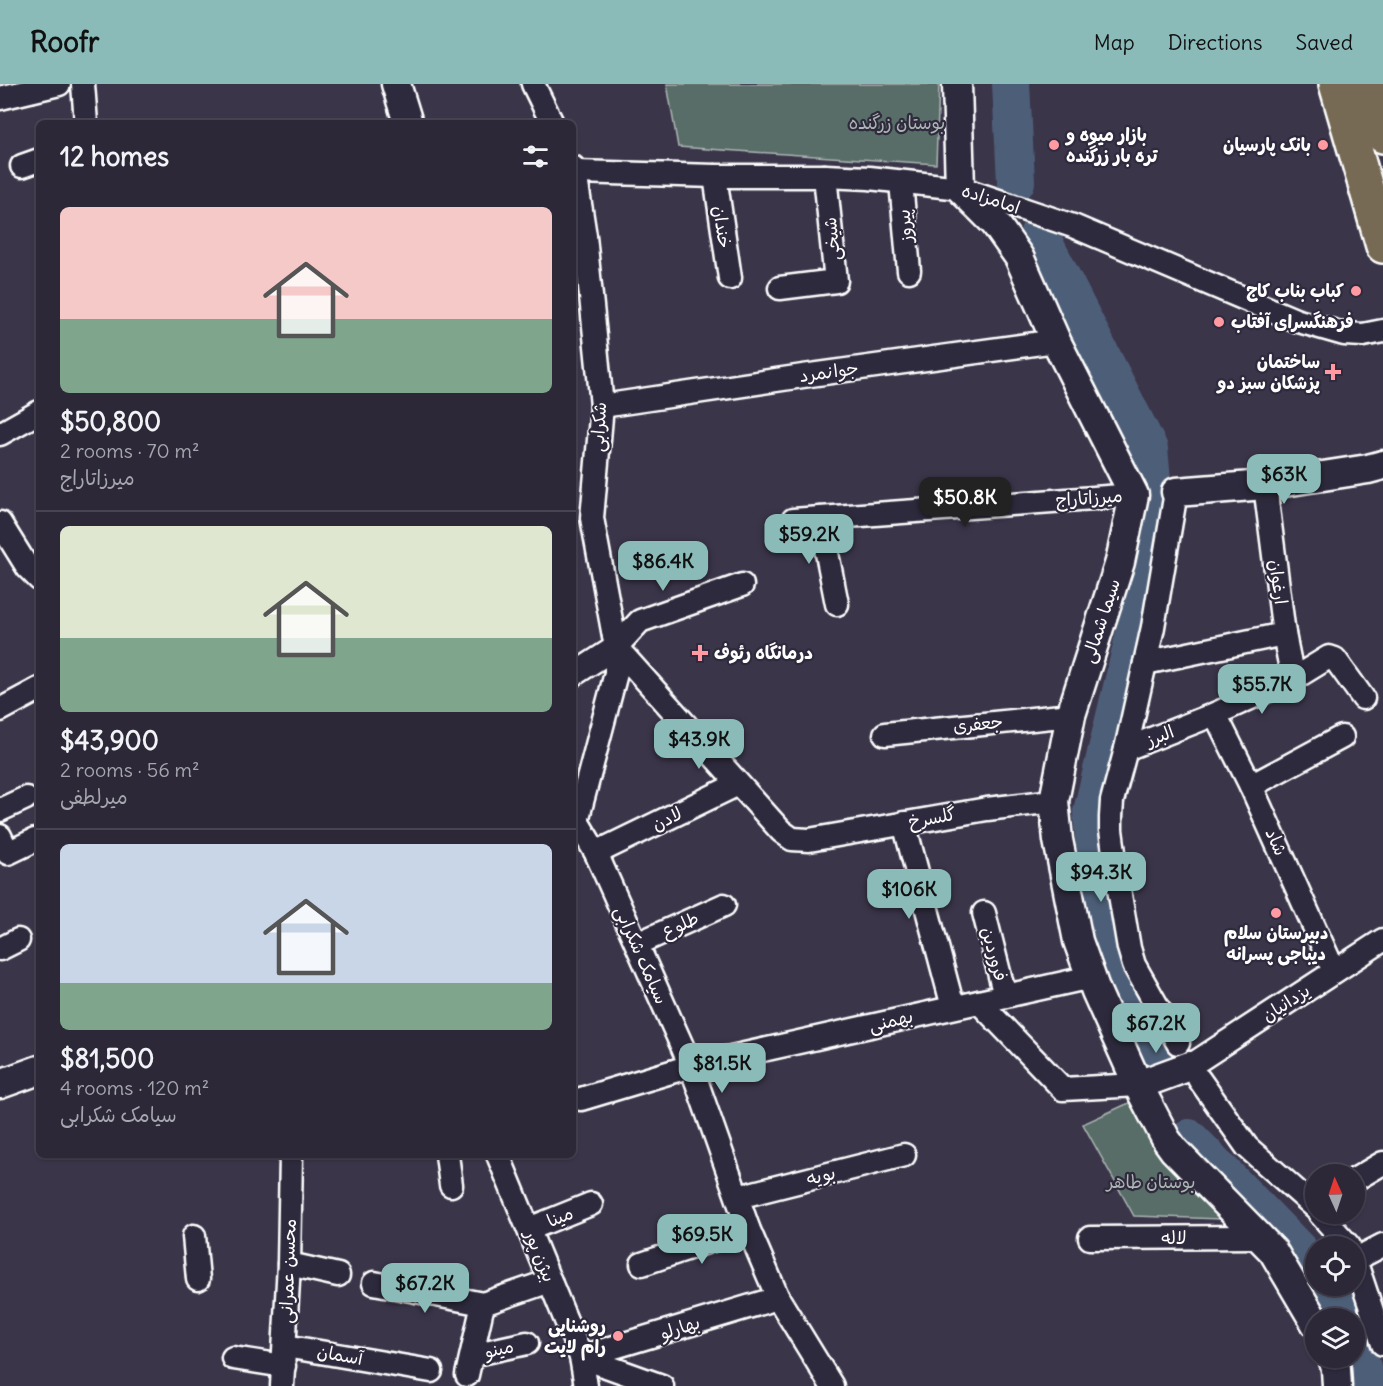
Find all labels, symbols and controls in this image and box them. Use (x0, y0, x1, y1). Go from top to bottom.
text: Roofr (30, 24, 99, 60)
text: Map (1094, 29, 1135, 56)
text: Directions (1168, 29, 1262, 56)
text: Saved (1295, 29, 1353, 56)
park label: بوستان زرگنده (849, 111, 945, 134)
place label: بازار میوه و تره بار زرگنده (1064, 123, 1158, 167)
place label: بانک پارسیان (1223, 133, 1311, 157)
marker: بازار میوه و تره بار زرگنده (1047, 138, 1061, 152)
marker: بانک پارسیان (1316, 138, 1330, 152)
text: 12 homes (60, 140, 169, 173)
icon: filters (519, 140, 552, 173)
street label: امامزاده (959, 178, 1023, 219)
street label: خندان (708, 204, 737, 250)
street label: پیروز (892, 208, 919, 246)
street label: شیخی (818, 216, 845, 262)
icon: home (252, 246, 360, 354)
place label: کباب بناب کاج (1246, 279, 1344, 302)
marker: کباب بناب کاج (1349, 284, 1363, 298)
place label: فرهنگسرای آفتاب (1231, 310, 1354, 333)
marker: فرهنگسرای آفتاب (1212, 315, 1226, 329)
place label: ساختمان پزشکان سبز دو (1215, 350, 1321, 395)
street label: جوانمرد (798, 356, 860, 387)
marker: ساختمان پزشکان سبز دو (1324, 363, 1342, 381)
street label: شکرابی (586, 401, 611, 453)
text: $50,800 (60, 405, 161, 438)
text: 2 rooms · 70 m² (60, 438, 200, 463)
pin: $63K (1248, 454, 1320, 505)
text: $63K (1261, 461, 1307, 486)
text: میرزاتاراج (60, 465, 135, 490)
pin: $50.8K (916, 477, 1014, 528)
text: $50.8K (933, 484, 997, 509)
street label: میرزاتاراج (1055, 484, 1123, 512)
pin: $59.2K (760, 514, 858, 565)
text: $59.2K (778, 521, 840, 546)
pin: $86.4K (614, 541, 712, 592)
text: $86.4K (632, 548, 694, 573)
street label: ارغوان (1264, 558, 1293, 606)
icon: home (252, 565, 360, 673)
street label: سیما شمالی (1076, 576, 1125, 666)
place label: درمانگاه رئوف (714, 641, 813, 664)
marker: درمانگاه رئوف (691, 644, 709, 662)
pin: $55.7K (1213, 664, 1311, 715)
text: $55.7K (1232, 671, 1292, 696)
street label: جعفری (952, 709, 1004, 738)
pin: $43.9K (650, 719, 748, 770)
street label: البرز (1141, 720, 1177, 752)
text: $43,900 (60, 724, 159, 757)
text: $43.9K (668, 726, 730, 751)
text: 2 rooms · 56 m² (60, 757, 200, 782)
text: میرلطفی (60, 784, 128, 809)
street label: لادن (648, 801, 686, 836)
street label: گلسرخ (906, 802, 958, 834)
street label: شاد (1260, 825, 1293, 859)
pin: $94.3K (1052, 852, 1150, 903)
text: $94.3K (1070, 859, 1132, 884)
pin: $106K (867, 869, 951, 920)
text: $106K (881, 876, 937, 901)
icon: home (252, 883, 360, 991)
street label: سیامک شکرابی (610, 902, 673, 1007)
street label: طلوع (657, 906, 703, 944)
marker: دبیرستان سلام دیباجی پسرانه (1269, 906, 1283, 920)
place label: دبیرستان سلام دیباجی پسرانه (1224, 921, 1328, 966)
street label: فروردین (976, 924, 1013, 983)
street label: یزدانیان (1257, 979, 1314, 1027)
pin: $67.2K (1107, 1003, 1205, 1054)
street label: بهمنی (867, 1004, 915, 1037)
text: $67.2K (1126, 1010, 1186, 1035)
text: $81,500 (60, 1042, 154, 1075)
pin: $81.5K (673, 1043, 771, 1094)
text: $81.5K (693, 1050, 751, 1075)
text: 4 rooms · 120 m² (60, 1075, 209, 1100)
text: سیامک شکرابی (60, 1102, 177, 1127)
street label: بویه (804, 1161, 838, 1190)
north arrow (1305, 1164, 1365, 1224)
map controls (1305, 1164, 1365, 1368)
park label: بوستان طاهر (1105, 1170, 1195, 1193)
street label: مینا (543, 1201, 576, 1232)
pin: $69.5K (653, 1214, 751, 1265)
street label: محسن عمرانی (274, 1218, 301, 1324)
text: $69.5K (671, 1221, 733, 1246)
street label: بیژن پور (518, 1225, 561, 1286)
street label: لاله (1161, 1226, 1187, 1249)
button: locate (1305, 1236, 1365, 1296)
pin: $67.2K (376, 1263, 474, 1314)
text: $67.2K (395, 1270, 455, 1295)
button: layers (1305, 1308, 1365, 1368)
street label: بهارلو (656, 1311, 703, 1346)
place label: روشنایی رام لایت (544, 1314, 606, 1361)
marker: روشنایی رام لایت (611, 1329, 625, 1343)
street label: مینو (481, 1334, 516, 1364)
street label: آسمان (315, 1339, 366, 1370)

